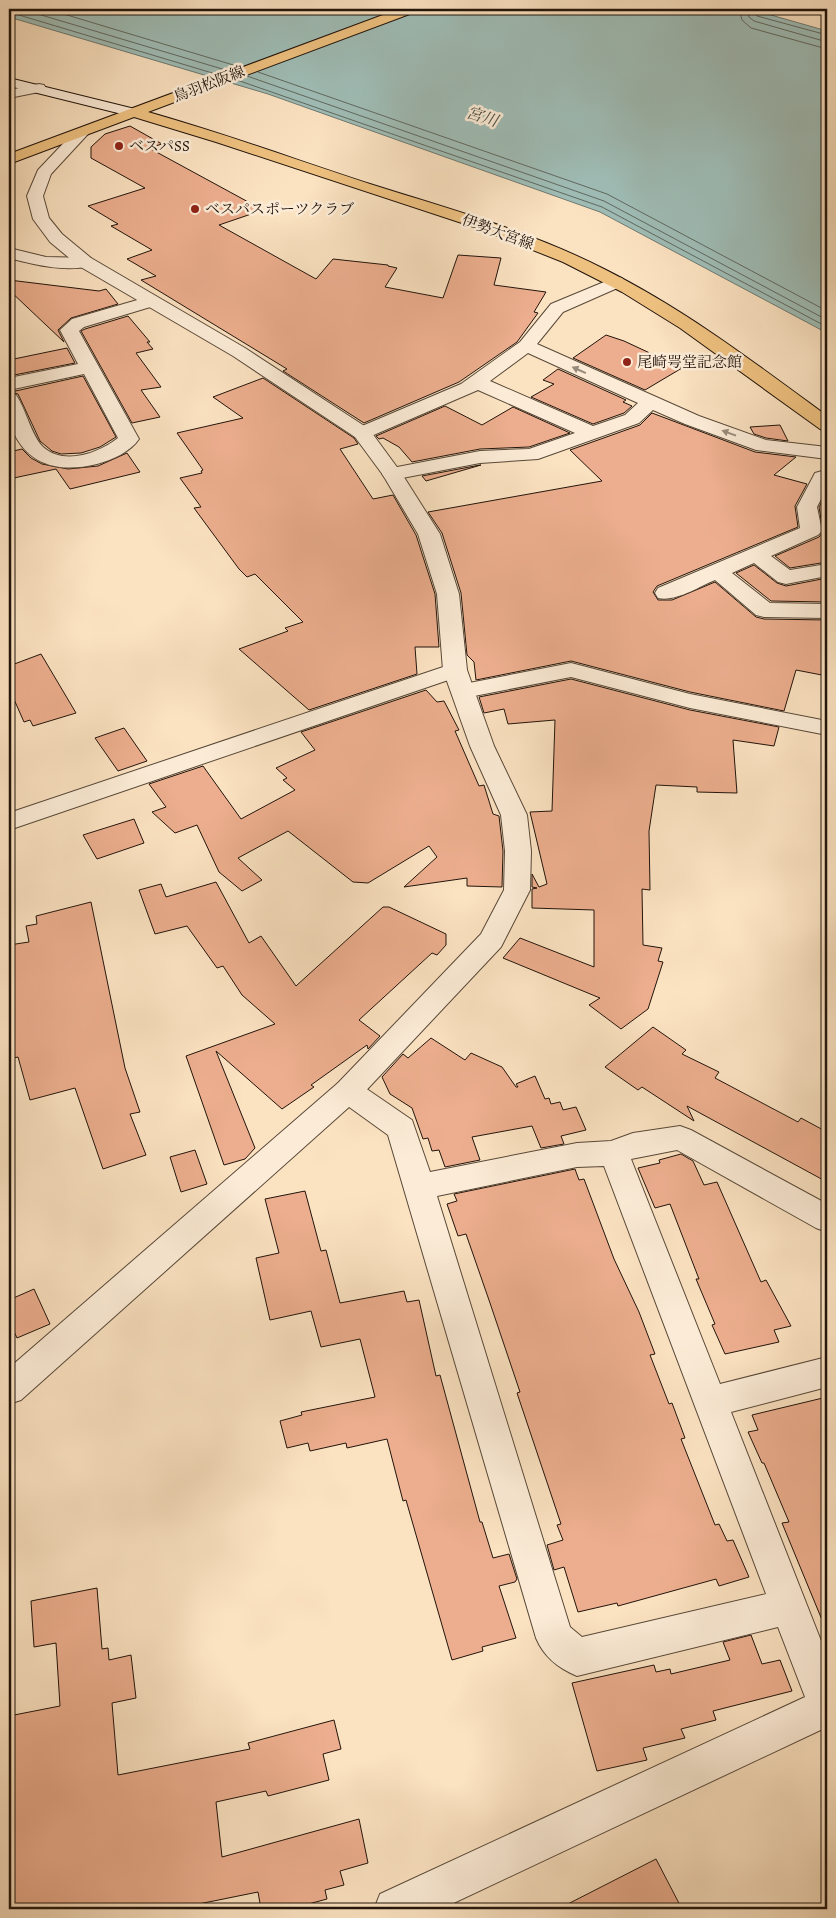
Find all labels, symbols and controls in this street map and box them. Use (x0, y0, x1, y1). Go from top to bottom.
street label: 鳥羽松阪線 (170, 61, 248, 107)
water label: 宮川 (463, 102, 503, 133)
place label: ベスパSS (129, 136, 190, 156)
marker: ベスパSS (113, 140, 125, 152)
place label: ベスパスポーツクラブ (205, 199, 354, 219)
marker: ベスパスポーツクラブ (189, 203, 201, 215)
street label: 伊勢大宮線 (459, 210, 537, 254)
place label: 尾崎咢堂記念館 (637, 352, 742, 372)
marker: 尾崎咢堂記念館 (621, 356, 633, 368)
one-way arrow (572, 365, 586, 373)
one-way arrow (721, 429, 736, 437)

